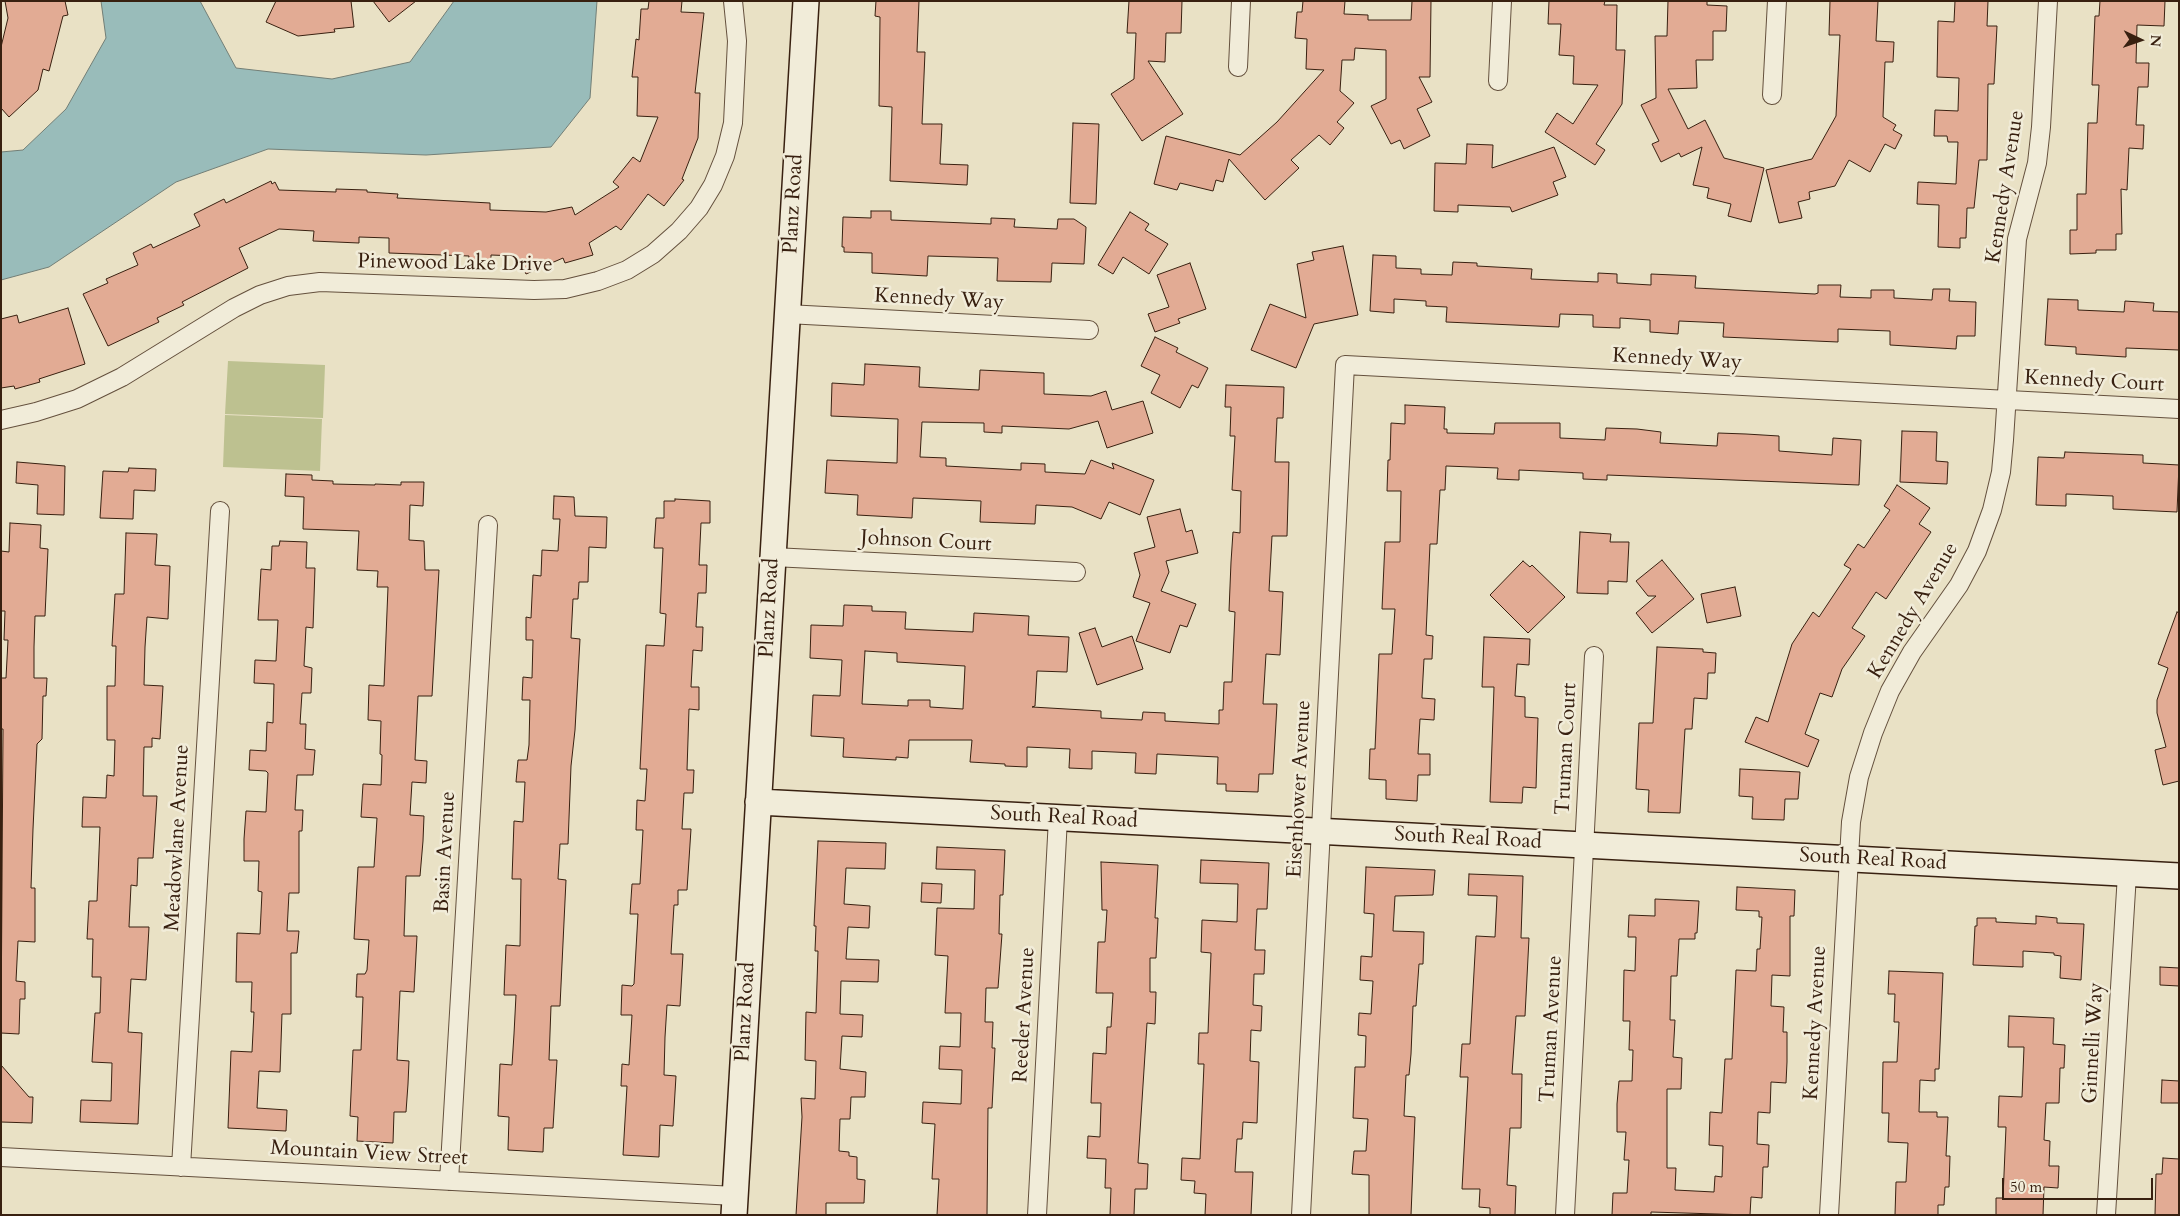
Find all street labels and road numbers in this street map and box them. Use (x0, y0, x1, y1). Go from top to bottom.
street label: Kennedy Avenue (1981, 109, 2031, 265)
street label: Planz Road (779, 153, 809, 255)
street label: Pinewood Lake Drive (357, 250, 553, 278)
street label: Kennedy Way (874, 284, 1004, 316)
street label: Kennedy Way (1612, 344, 1742, 376)
street label: Kennedy Court (2024, 366, 2164, 398)
street label: Johnson Court (860, 526, 992, 558)
street label: Kennedy Avenue (1863, 538, 1965, 684)
street label: Planz Road (755, 557, 785, 659)
street label: Truman Court (1551, 682, 1583, 816)
street label: Eisenhower Avenue (1283, 699, 1317, 879)
street label: Meadowlane Avenue (161, 744, 195, 932)
street label: Basin Avenue (430, 790, 462, 914)
street label: South Real Road (990, 802, 1138, 834)
street label: South Real Road (1394, 823, 1542, 855)
street label: South Real Road (1799, 844, 1947, 876)
street label: Kennedy Avenue (1799, 945, 1833, 1101)
street label: Reeder Avenue (1009, 947, 1041, 1083)
street label: Truman Avenue (1536, 955, 1568, 1103)
street label: Planz Road (731, 961, 761, 1063)
street label: Ginnelli Way (2078, 982, 2110, 1104)
street label: Mountain View Street (270, 1136, 468, 1172)

